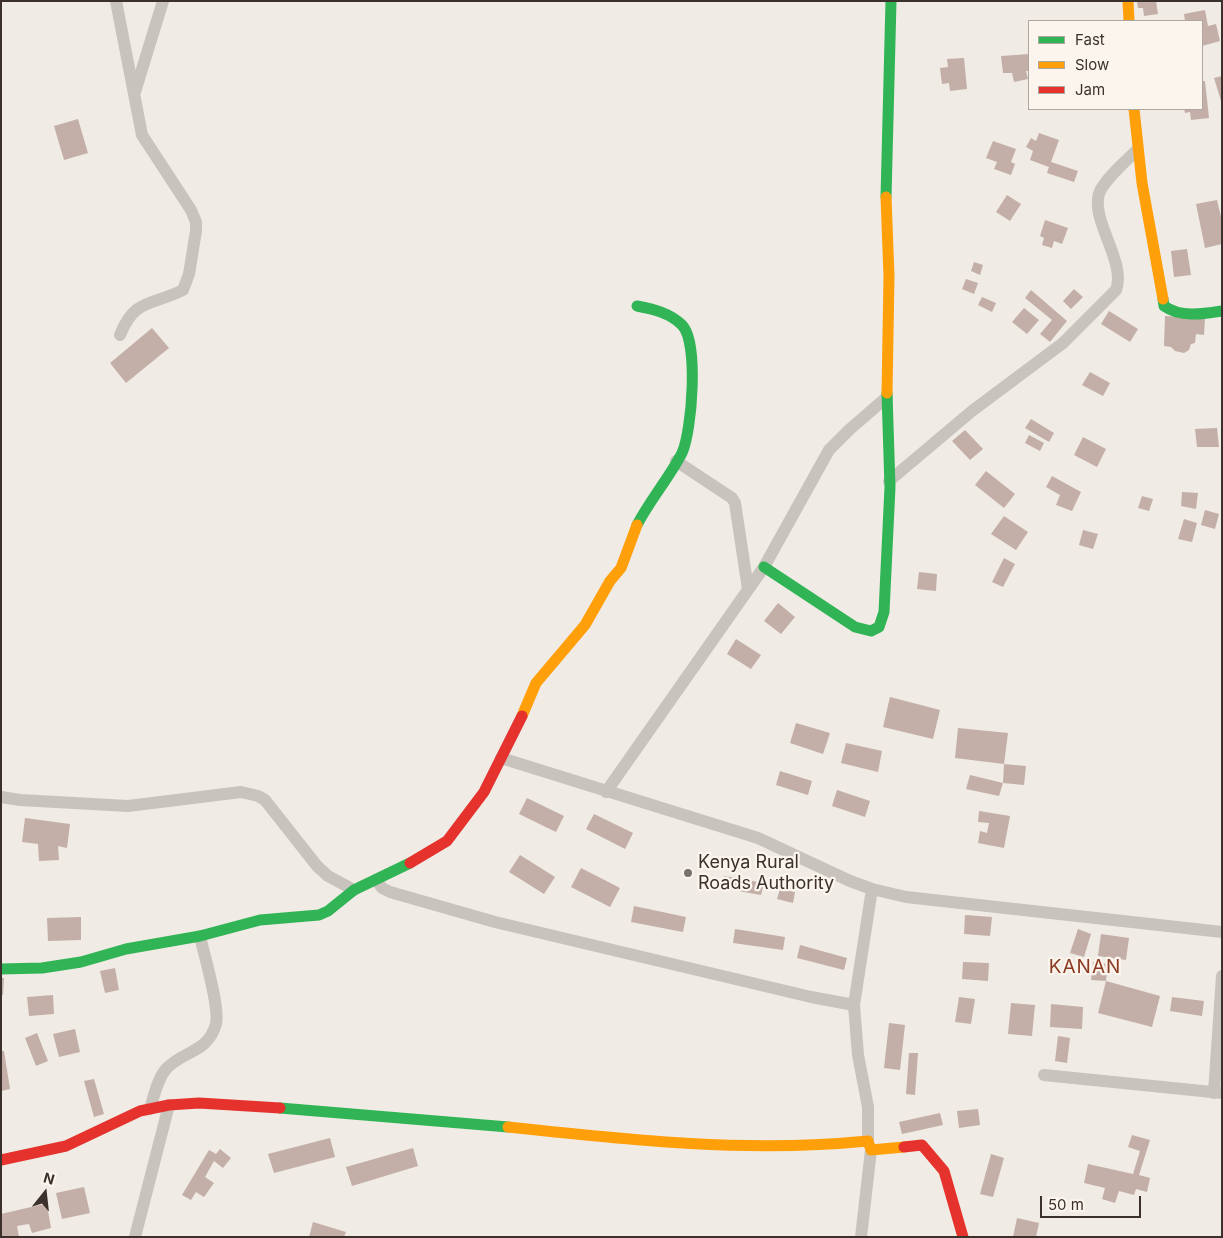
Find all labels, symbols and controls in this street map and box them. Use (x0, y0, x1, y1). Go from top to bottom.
legend (1028, 20, 1203, 110)
text: Fast (1075, 30, 1105, 49)
text: Slow (1075, 55, 1109, 74)
text: Jam (1075, 80, 1105, 99)
place label: Kenya Rural Roads Authority (698, 852, 834, 894)
marker: Kenya Rural Roads Authority (682, 867, 694, 879)
district label: KANAN (1048, 956, 1122, 978)
north arrow (20, 1168, 70, 1218)
text: N (42, 1168, 57, 1188)
scale bar (1043, 1186, 1144, 1218)
text: 50 m (1048, 1195, 1084, 1214)

